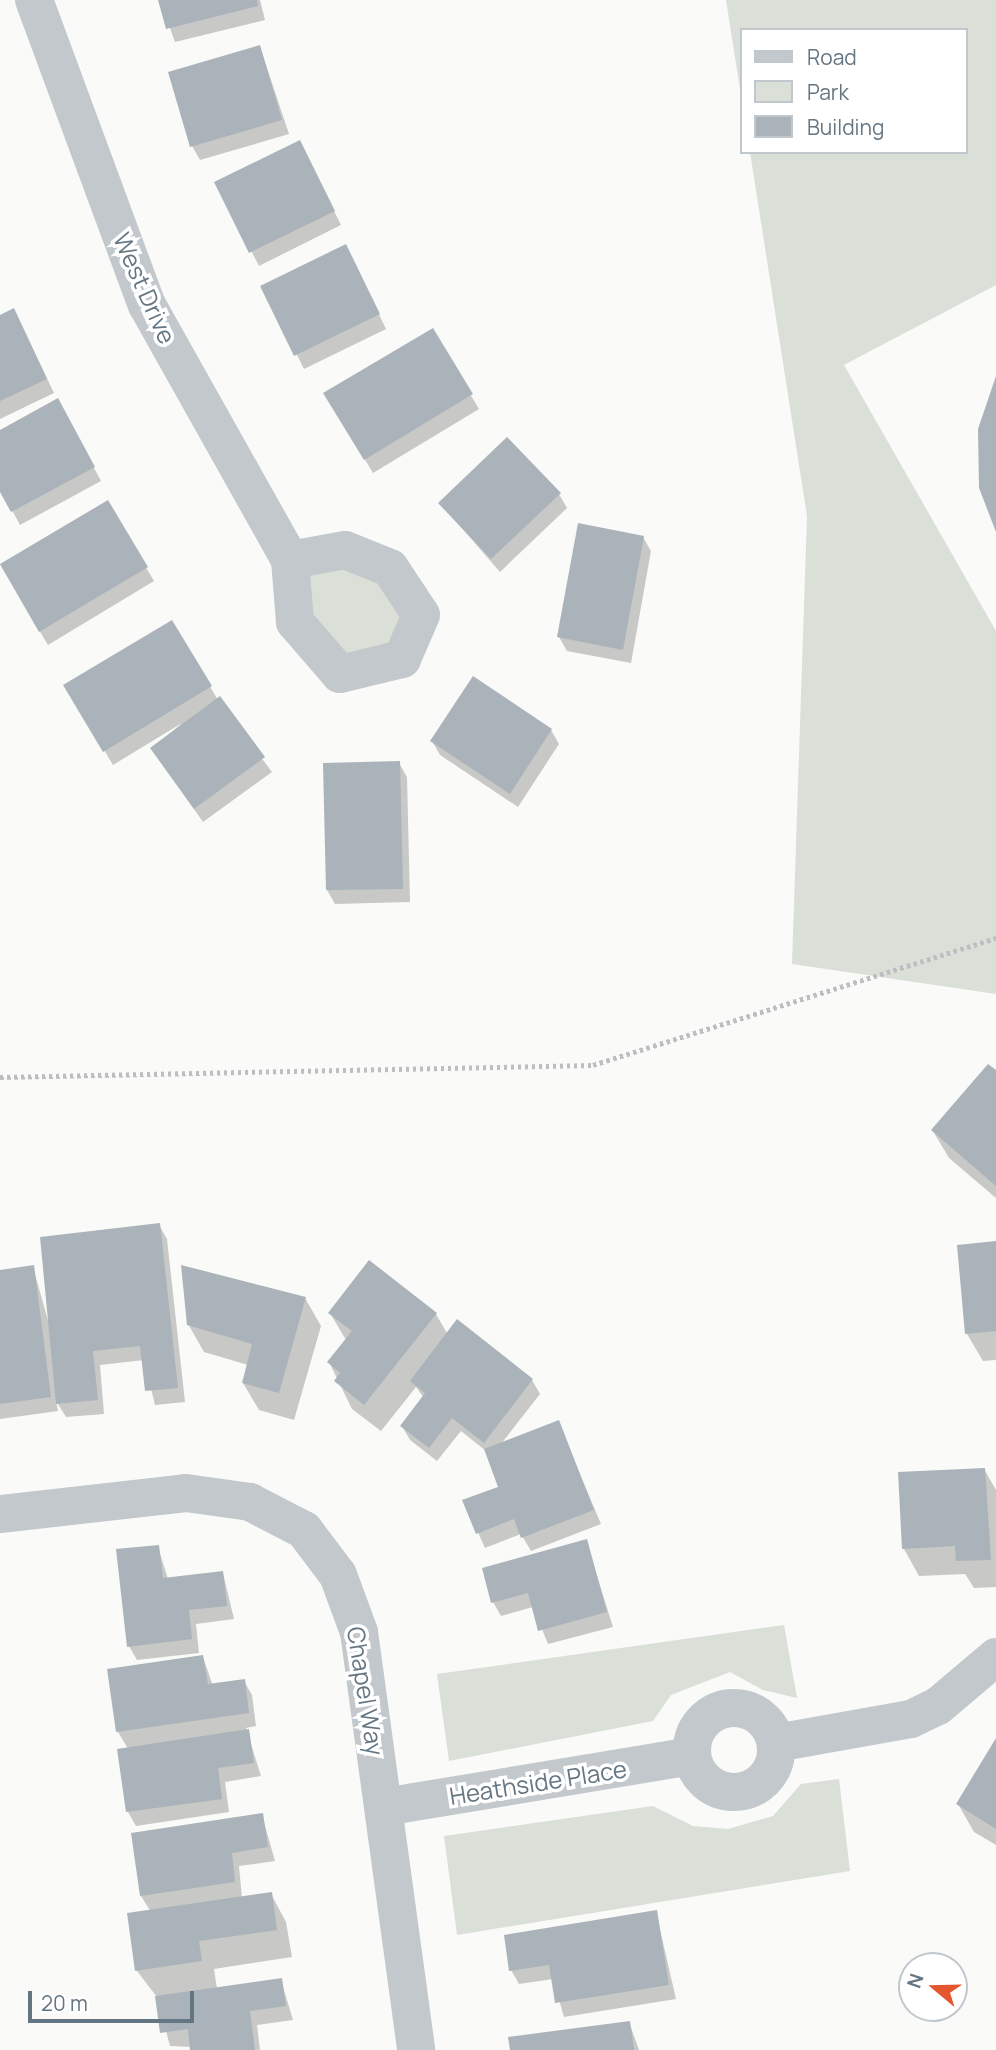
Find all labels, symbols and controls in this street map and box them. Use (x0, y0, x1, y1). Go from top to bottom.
legend (740, 28, 968, 154)
text: Road (807, 43, 857, 71)
text: Park (807, 78, 849, 106)
text: Building (807, 113, 884, 141)
street label: West Drive (108, 228, 182, 348)
street label: Chapel Way (342, 1625, 390, 1757)
street label: Heathside Place (447, 1754, 629, 1810)
north arrow (898, 1952, 968, 2022)
text: N (901, 1970, 930, 1992)
scale bar (32, 1976, 198, 2020)
text: 20 m (41, 1989, 88, 2017)

